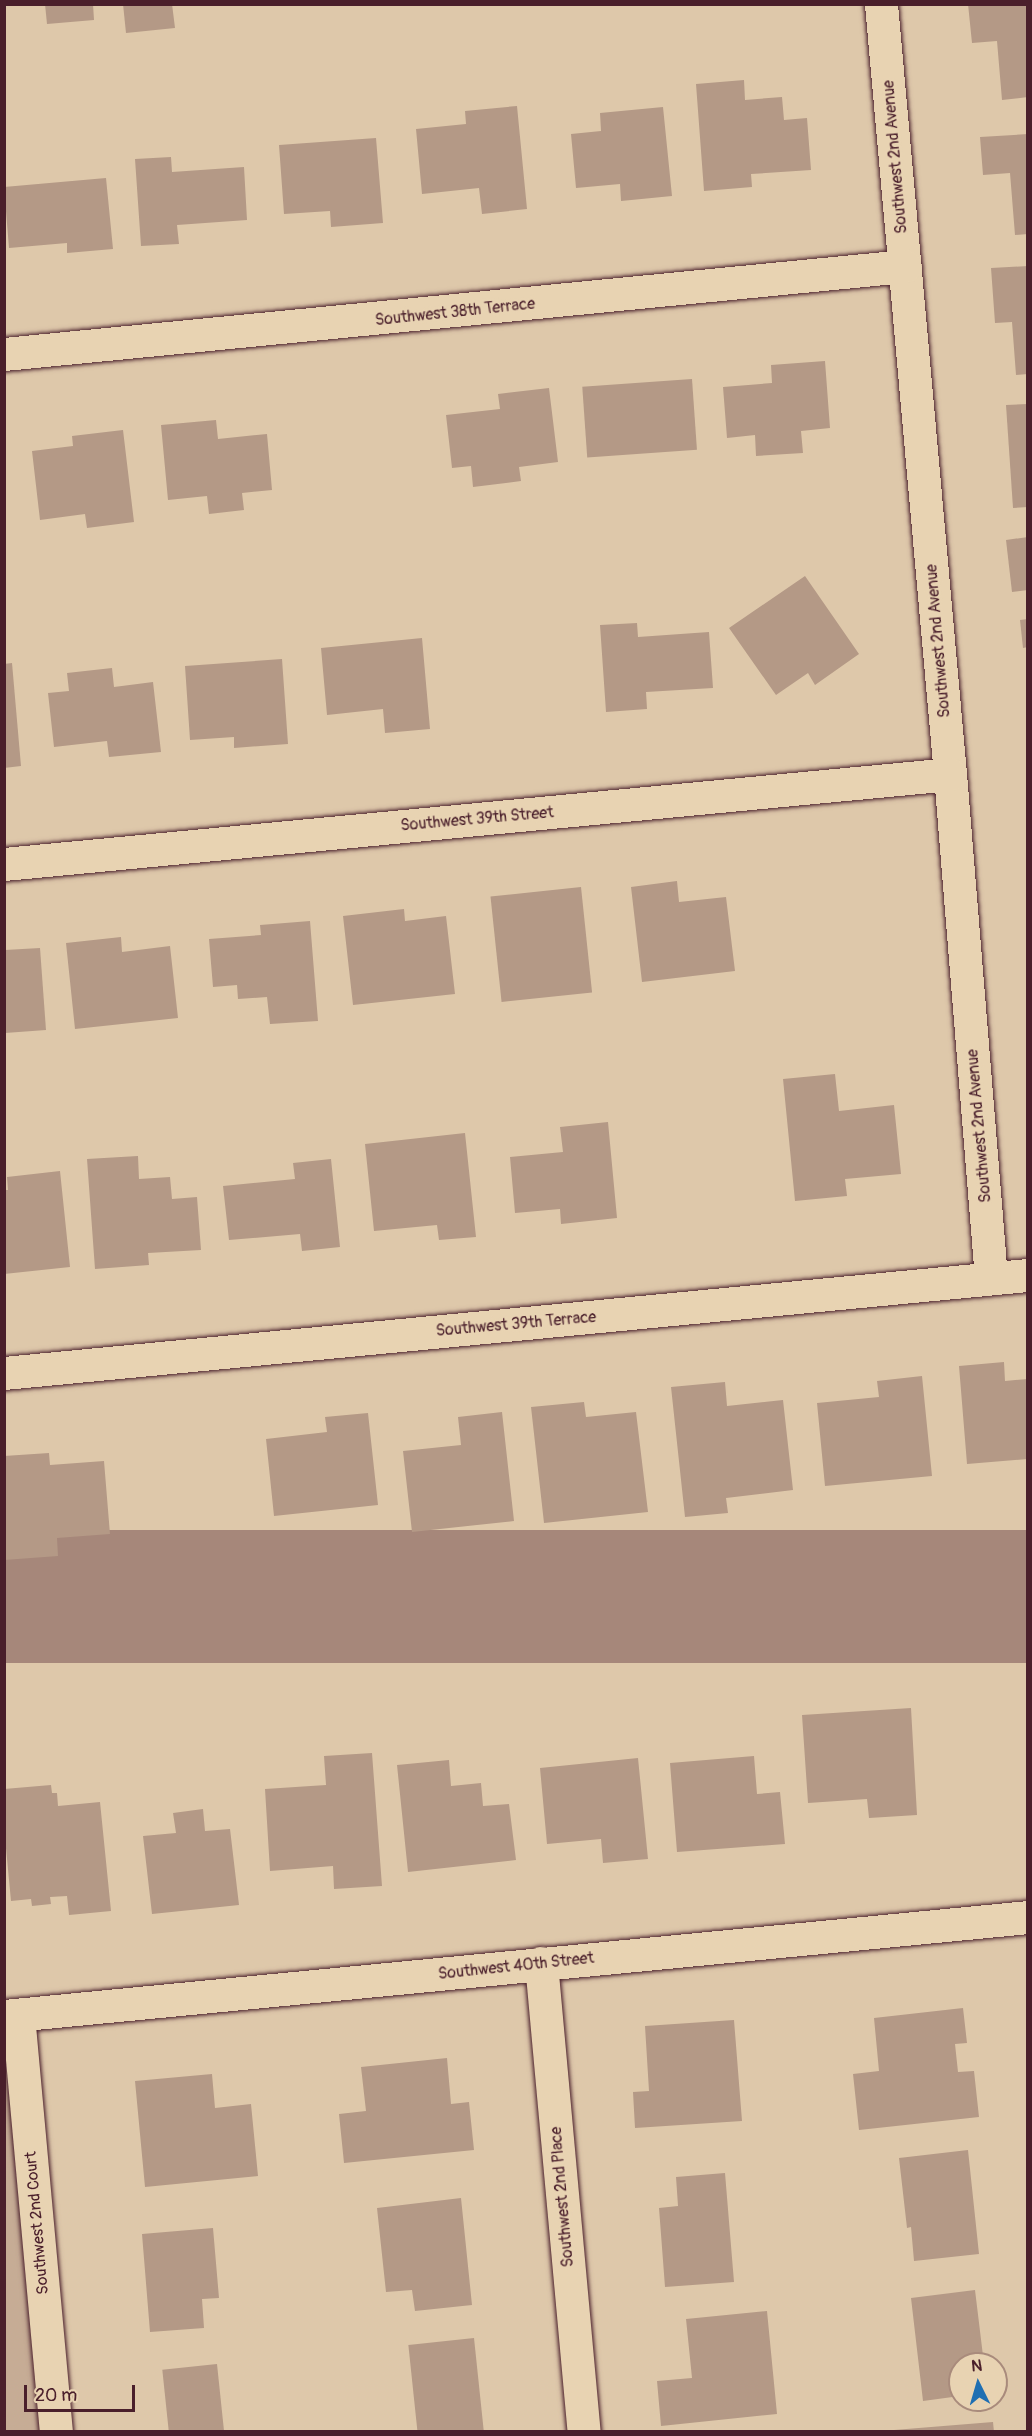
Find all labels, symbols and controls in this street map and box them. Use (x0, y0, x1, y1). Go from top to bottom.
street label: Southwest 2nd Avenue (879, 79, 911, 235)
street label: Southwest 38th Terrace (374, 294, 536, 330)
street label: Southwest 2nd Avenue (922, 563, 954, 719)
street label: Southwest 39th Street (400, 803, 554, 835)
street label: Southwest 2nd Avenue (963, 1048, 995, 1204)
street label: Southwest 39th Terrace (435, 1307, 597, 1341)
street label: Southwest 40th Street (437, 1948, 595, 1984)
street label: Southwest 2nd Place (546, 2126, 578, 2268)
street label: Southwest 2nd Court (21, 2151, 53, 2295)
north arrow (948, 2352, 1008, 2412)
text: N (970, 2356, 983, 2376)
scale bar (27, 2373, 138, 2411)
text: 20 m (35, 2384, 77, 2407)

